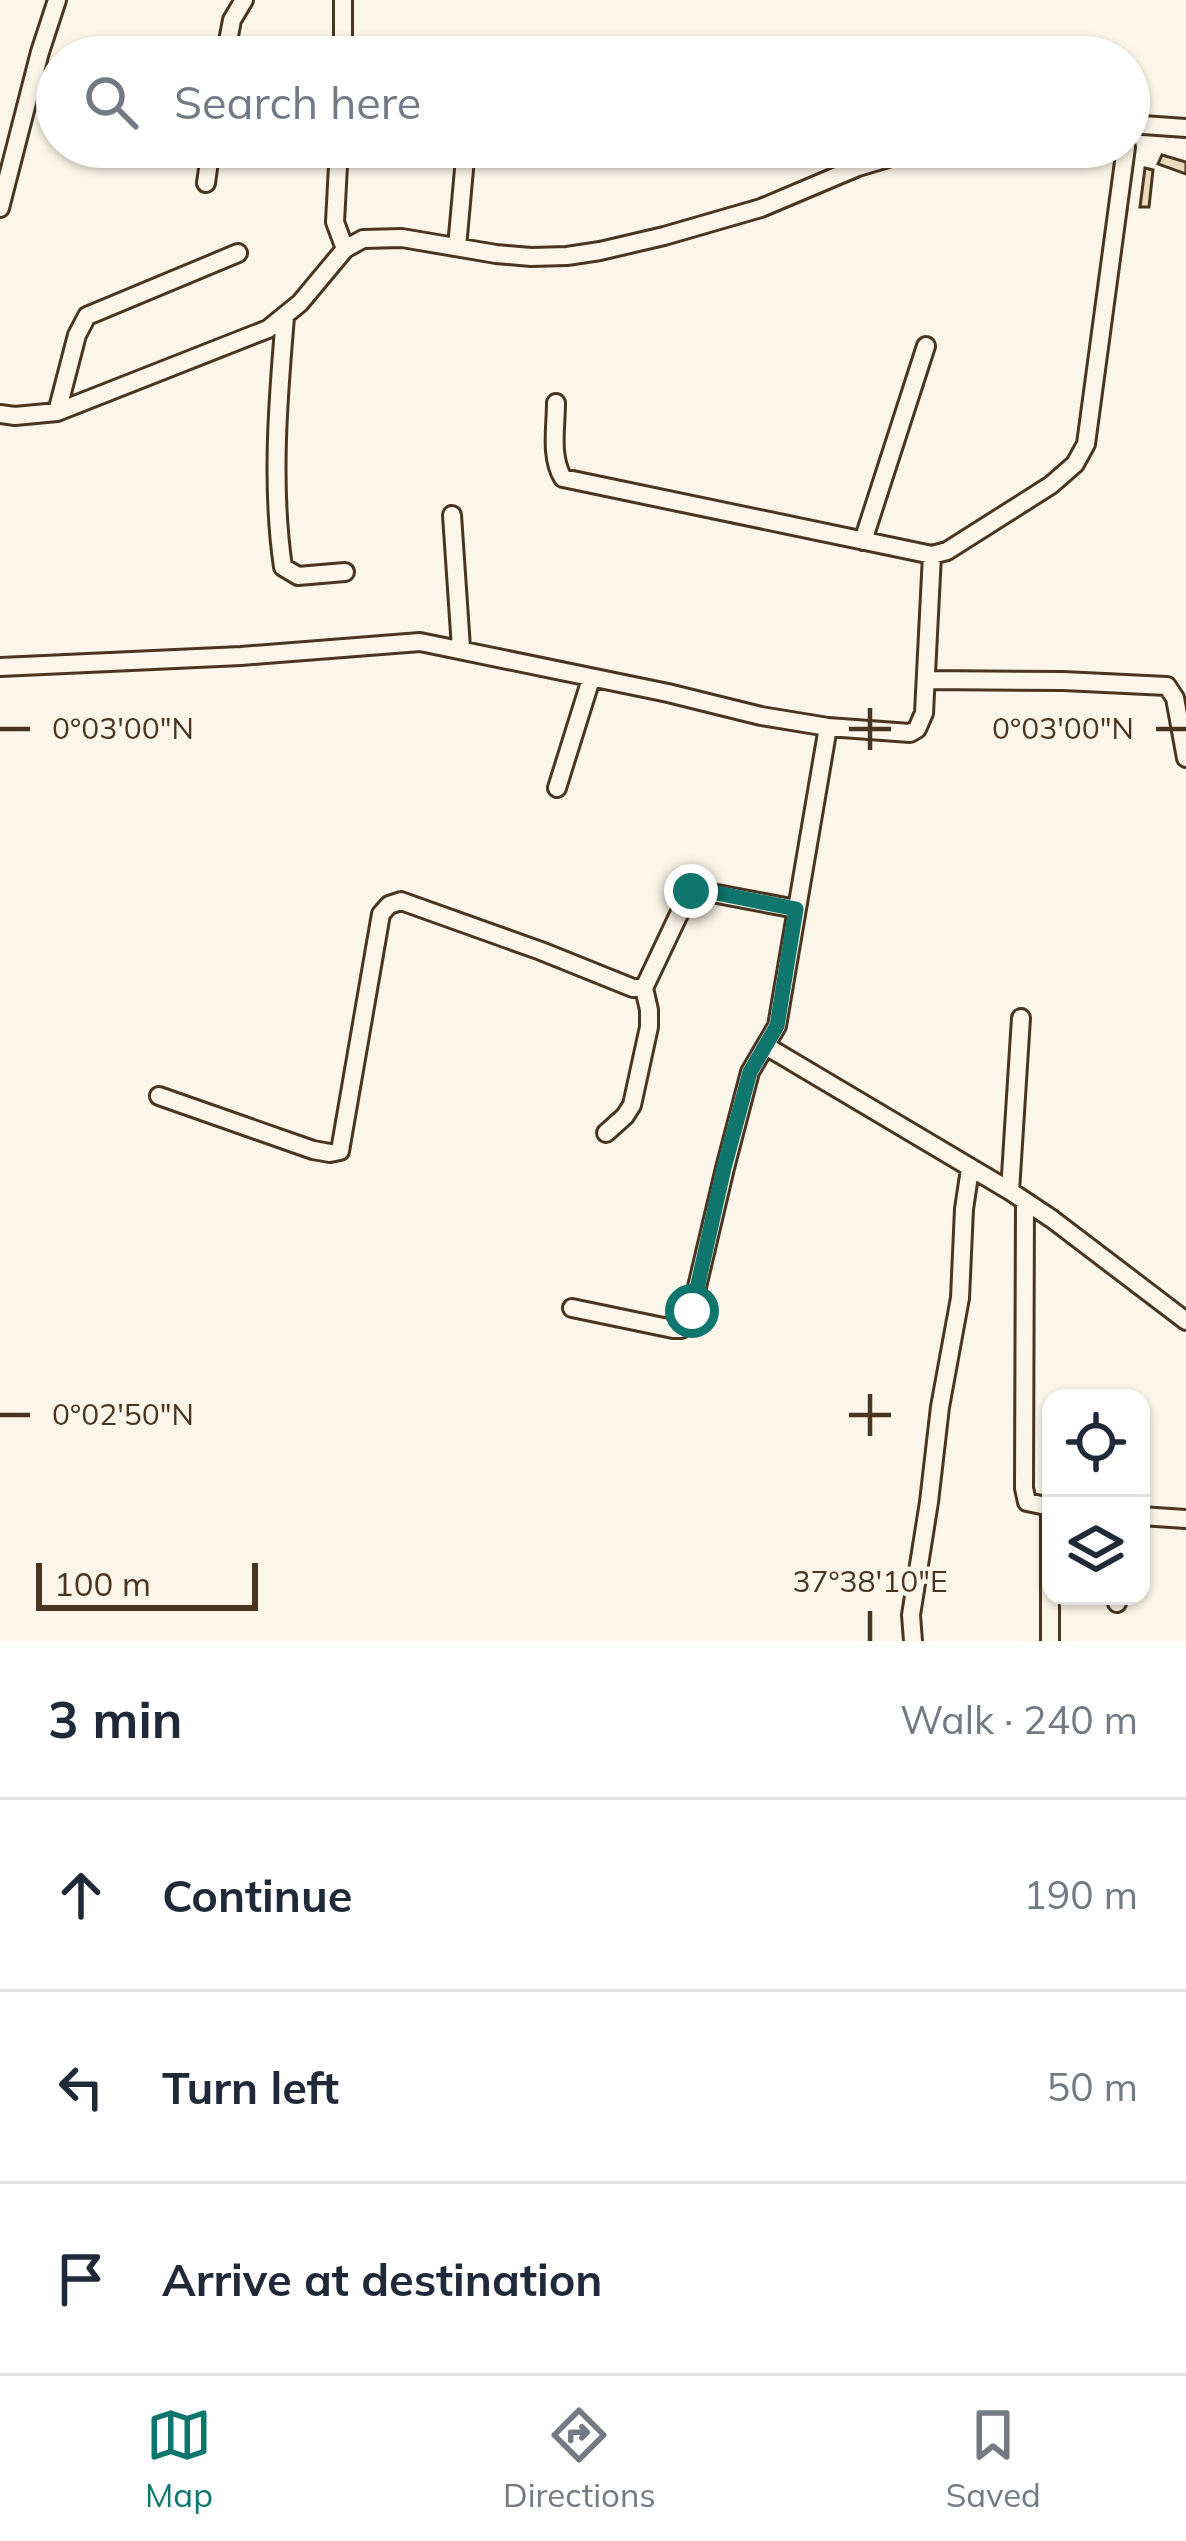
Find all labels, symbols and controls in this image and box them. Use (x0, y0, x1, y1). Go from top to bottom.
search box (36, 36, 1150, 168)
icon: search (78, 69, 144, 135)
text: Search here (174, 74, 421, 130)
text: 0°03'00"N (52, 709, 194, 747)
text: 0°03'00"N (992, 709, 1134, 747)
route end (664, 864, 718, 918)
route start (665, 1284, 719, 1338)
map controls (1042, 1389, 1150, 1605)
button: locate (1042, 1389, 1150, 1497)
text: 0°02'50"N (52, 1395, 194, 1433)
button: layers (1042, 1497, 1150, 1605)
scale bar (36, 1557, 258, 1610)
text: 37°38'10"E (792, 1562, 948, 1600)
text: 100 m (54, 1563, 151, 1604)
text: 3 min (48, 1687, 183, 1751)
text: Walk · 240 m (900, 1695, 1138, 1744)
icon: ahead (48, 1862, 114, 1928)
text: Continue (162, 1867, 352, 1923)
text: 190 m (1023, 1870, 1138, 1919)
icon: left (48, 2054, 114, 2120)
text: Turn left (162, 2059, 339, 2115)
text: 50 m (1047, 2062, 1138, 2111)
icon: arrive (48, 2246, 114, 2312)
text: Arrive at destination (162, 2251, 602, 2307)
tab: Map (145, 2402, 213, 2515)
tab: Directions (503, 2402, 656, 2515)
tab: Saved (946, 2402, 1041, 2515)

